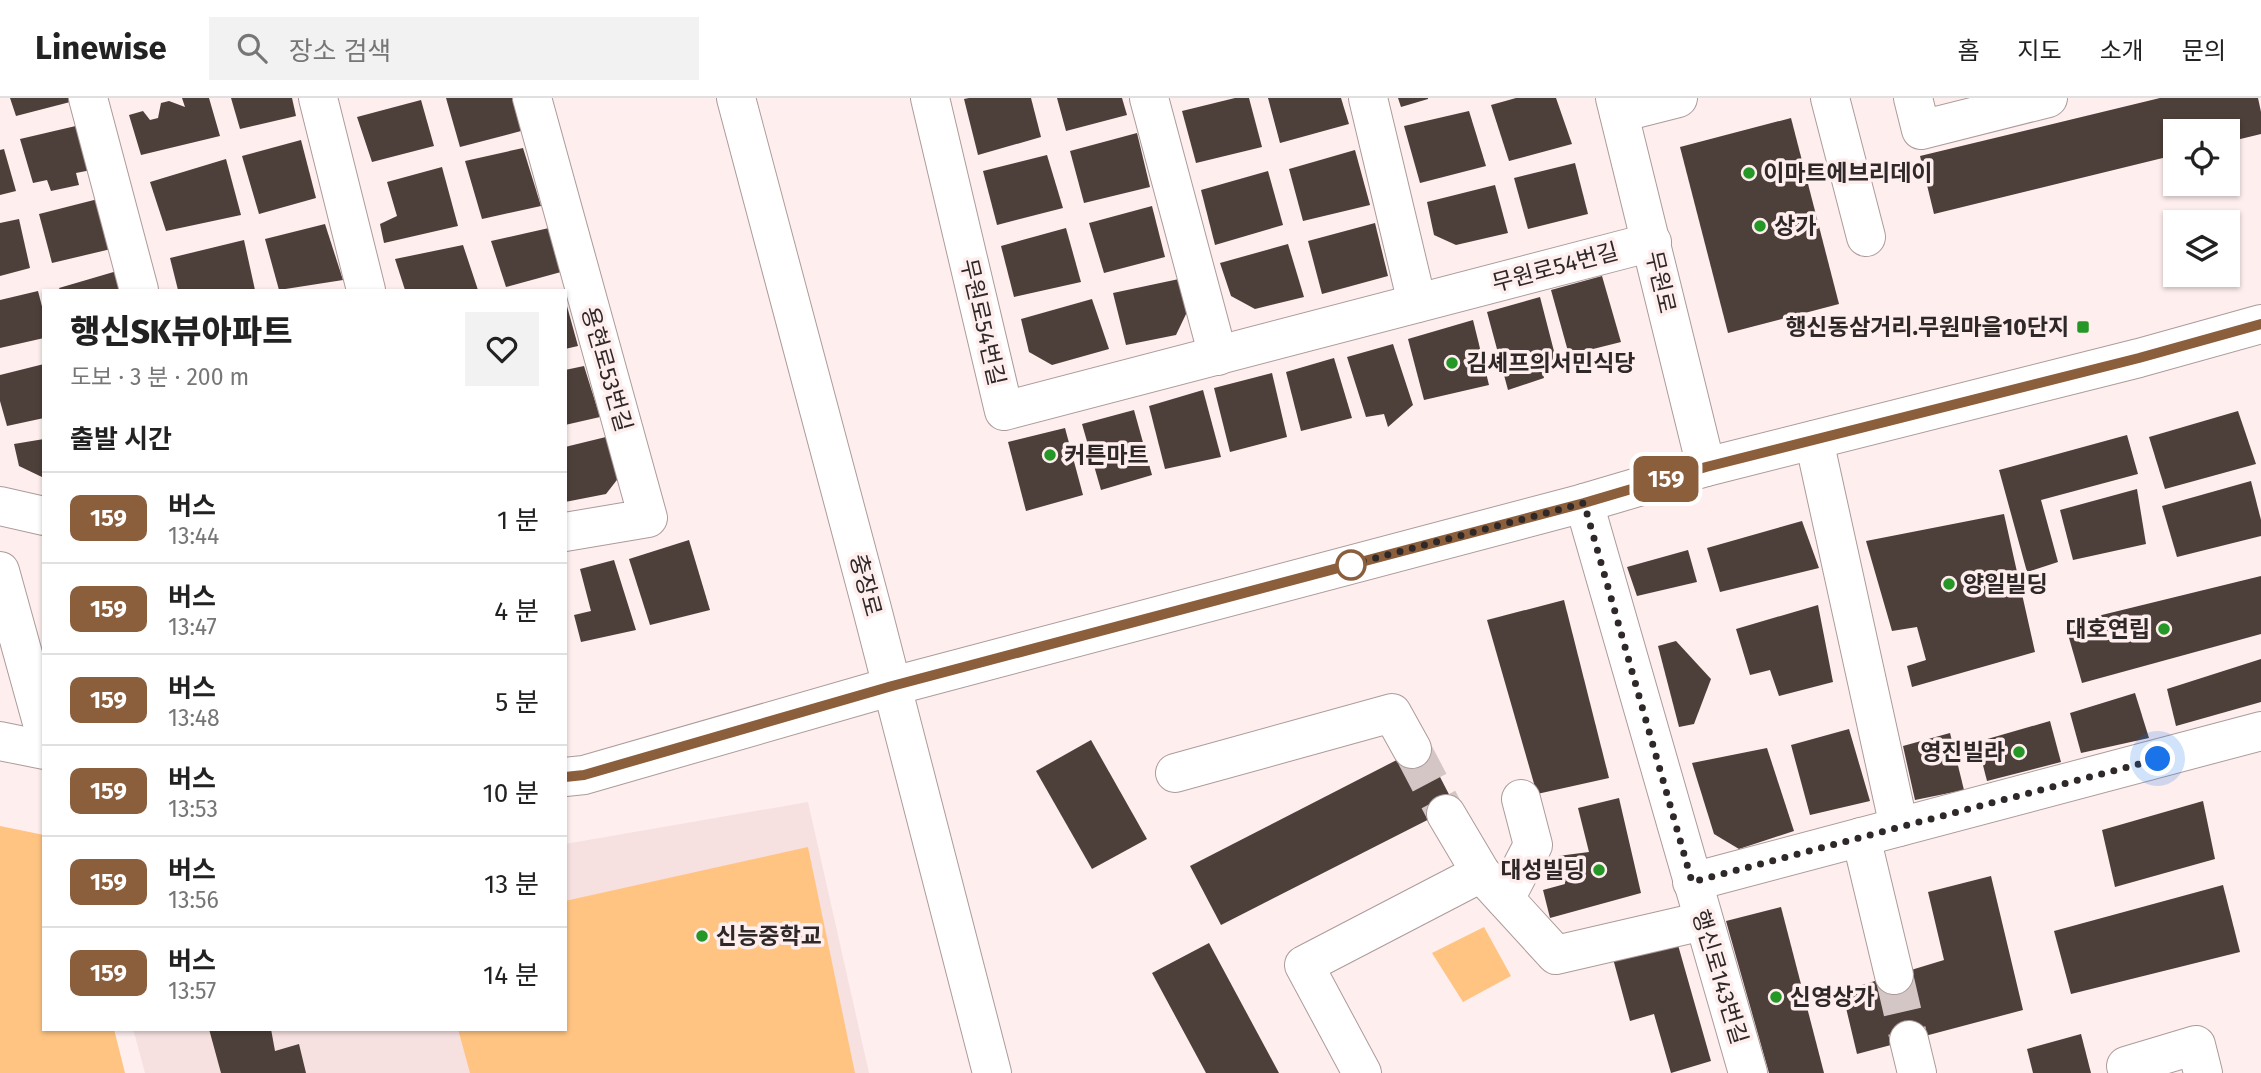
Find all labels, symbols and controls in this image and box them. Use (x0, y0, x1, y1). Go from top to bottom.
search box (209, 17, 699, 80)
text: Linewise (35, 28, 167, 68)
icon: search (233, 29, 271, 67)
text: 장소 검색 (289, 36, 391, 67)
text: 홈 (1957, 37, 1979, 65)
text: 지도 (2017, 37, 2062, 65)
text: 소개 (2100, 37, 2144, 65)
text: 문의 (2182, 37, 2226, 65)
map controls (2163, 119, 2240, 287)
button: locate (2163, 119, 2240, 196)
place label: 이마트에브리데이 (1763, 159, 1932, 187)
marker: 이마트에브리데이 (1741, 165, 1757, 181)
button: layers (2163, 210, 2240, 287)
place label: 상가 (1774, 212, 1816, 240)
marker: 상가 (1752, 218, 1768, 234)
street label: 무원로54번길 (1489, 237, 1621, 297)
street label: 무원로 (1640, 248, 1682, 316)
street label: 무원로54번길 (955, 256, 1011, 388)
street label: 용현로53번길 (576, 303, 638, 435)
text: 행신SK뷰아파트 (70, 312, 293, 352)
button: heart (465, 312, 539, 386)
place label: 행신동삼거리.무원마을10단지 (1785, 313, 2069, 341)
marker: 행신동삼거리.무원마을10단지 (2075, 319, 2091, 335)
place label: 김셰프의서민식당 (1466, 349, 1635, 377)
marker: 김셰프의서민식당 (1444, 355, 1460, 371)
text: 도보 · 3 분 · 200 m (70, 363, 249, 391)
text: 출발 시간 (70, 424, 172, 455)
place label: 커튼마트 (1064, 441, 1149, 469)
marker: 커튼마트 (1042, 447, 1058, 463)
line badge: 159 (1626, 456, 1706, 502)
text: 159 (1647, 465, 1685, 493)
text: 버스 (168, 491, 216, 522)
text: 159 (90, 504, 127, 532)
text: 1 분 (497, 505, 539, 536)
text: 13:44 (168, 522, 219, 550)
unlabelled marker (1336, 550, 1366, 580)
street label: 충장로 (844, 551, 888, 619)
place label: 양일빌딩 (1963, 570, 2048, 598)
marker: 양일빌딩 (1941, 576, 1957, 592)
text: 버스 (168, 582, 216, 613)
text: 159 (90, 595, 127, 623)
text: 4 분 (494, 596, 539, 627)
text: 13:47 (168, 613, 217, 641)
place label: 대호연립 (2065, 615, 2150, 643)
marker: 대호연립 (2156, 621, 2172, 637)
text: 버스 (168, 673, 216, 704)
text: 159 (90, 686, 127, 714)
text: 5 분 (495, 687, 539, 718)
text: 13:48 (168, 704, 220, 732)
place label: 영진빌라 (1920, 738, 2005, 766)
your location (2140, 741, 2175, 776)
marker: 영진빌라 (2011, 744, 2027, 760)
text: 버스 (168, 764, 216, 795)
text: 159 (90, 777, 127, 805)
text: 10 분 (482, 778, 539, 809)
text: 13:53 (168, 795, 218, 823)
text: 버스 (168, 855, 216, 886)
place label: 대성빌딩 (1500, 856, 1585, 884)
marker: 대성빌딩 (1591, 862, 1607, 878)
text: 159 (90, 868, 127, 896)
text: 13 분 (484, 869, 539, 900)
text: 13:56 (168, 886, 219, 914)
street label: 행신로143번길 (1686, 906, 1754, 1048)
place label: 신능중학교 (716, 922, 822, 950)
marker: 신능중학교 (694, 928, 710, 944)
text: 버스 (168, 946, 216, 977)
text: 159 (90, 959, 127, 987)
text: 14 분 (483, 960, 539, 991)
text: 13:57 (168, 977, 216, 1005)
place label: 신영상가 (1790, 983, 1875, 1011)
marker: 신영상가 (1768, 989, 1784, 1005)

